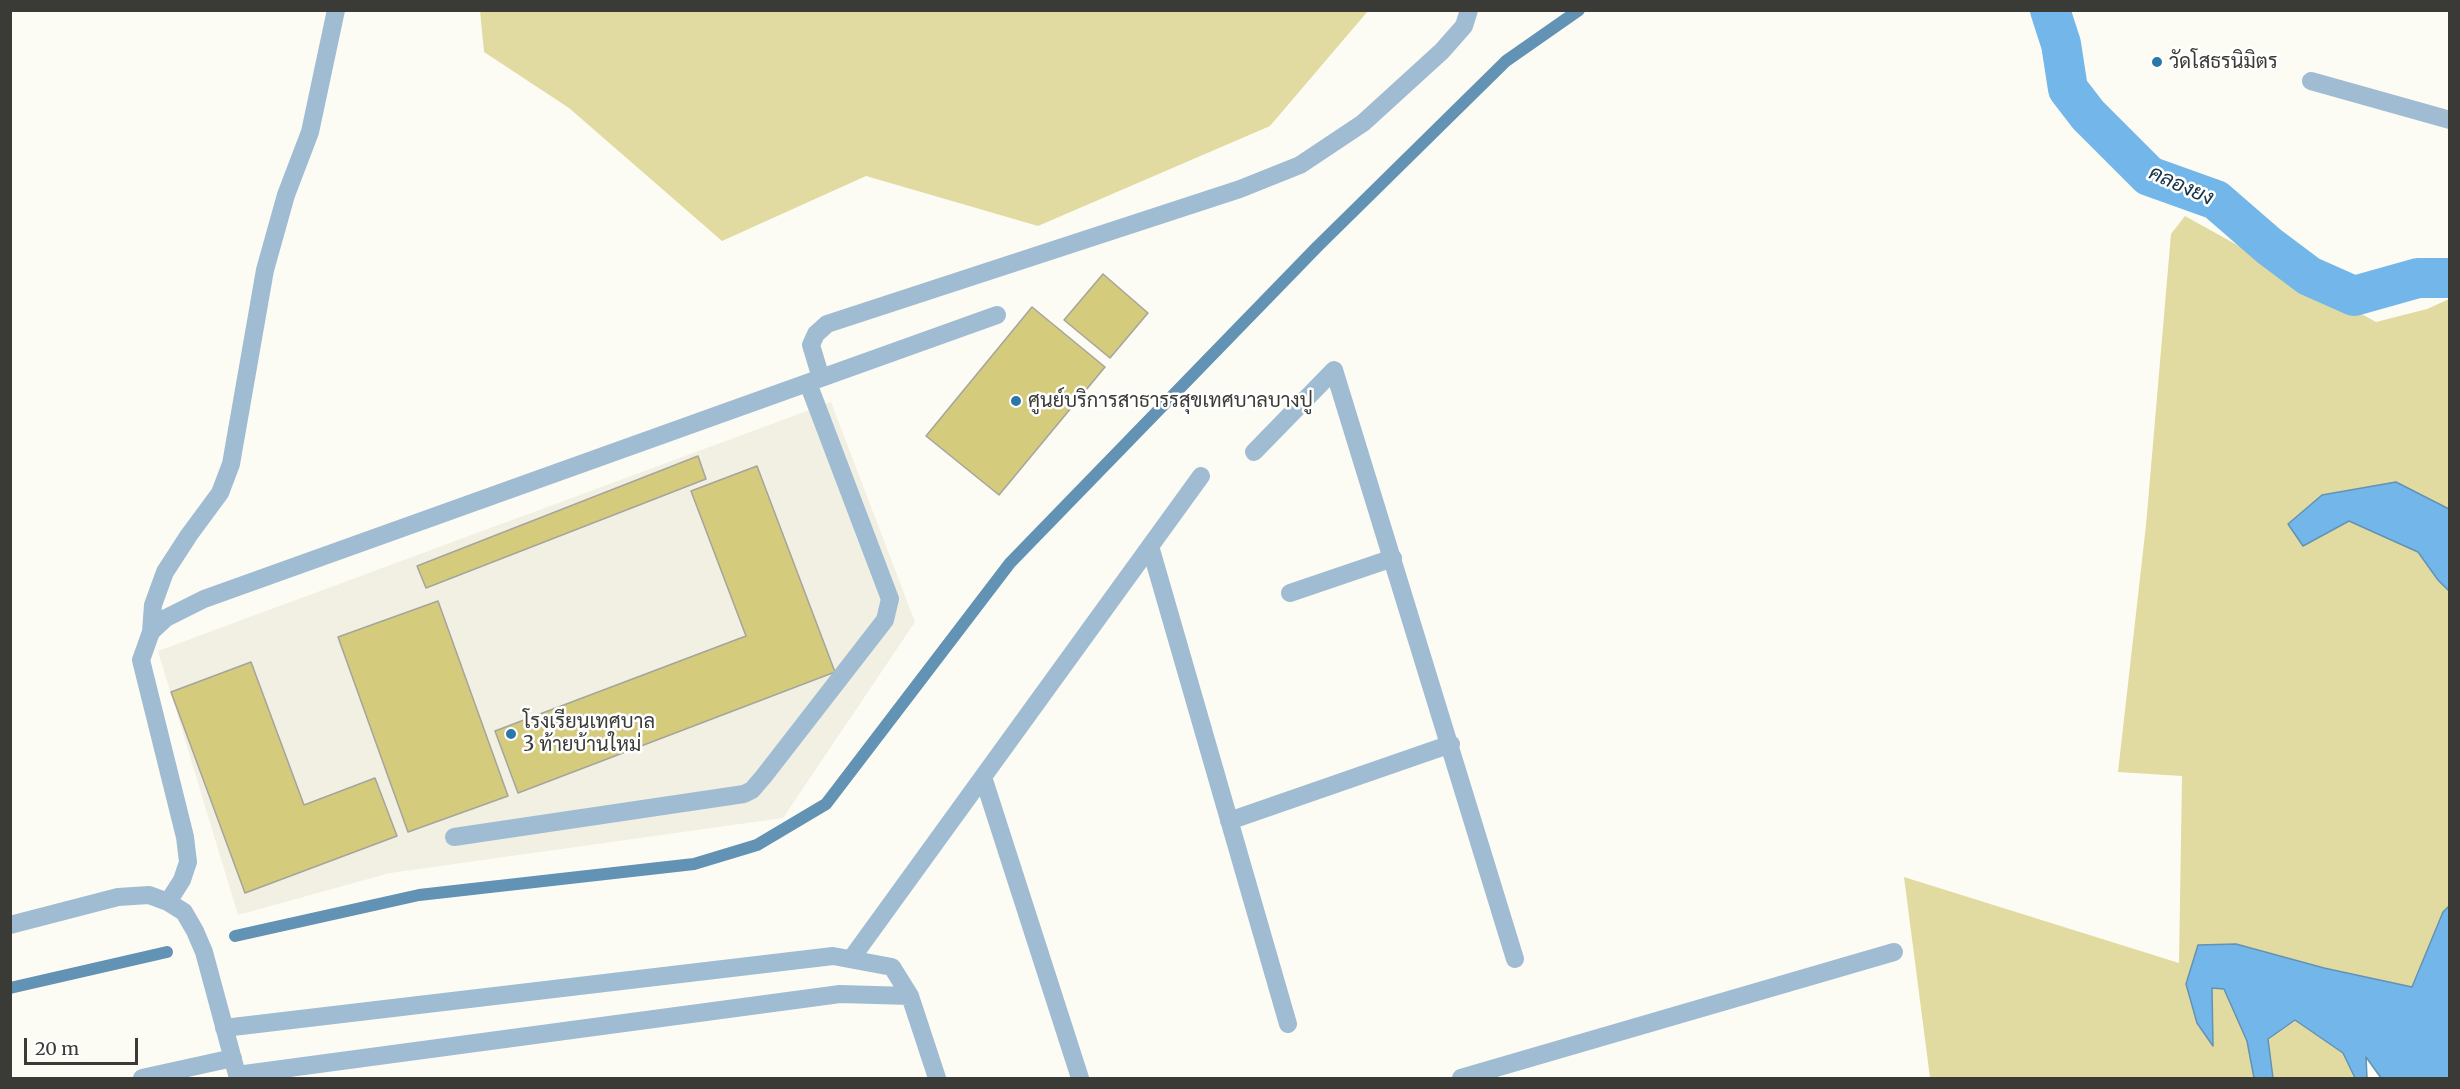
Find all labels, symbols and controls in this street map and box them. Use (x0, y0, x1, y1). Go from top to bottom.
place label: วัดโสธรนิมิตร (2169, 50, 2278, 74)
marker: วัดโสธรนิมิตร (2150, 55, 2164, 69)
water label: คลองยง (2145, 161, 2217, 211)
place label: ศูนย์บริการสาธารรสุขเทศบาลบางปู (1028, 389, 1313, 413)
marker: ศูนย์บริการสาธารรสุขเทศบาลบางปู (1009, 394, 1023, 408)
place label: โรงเรียนเทศบาล 3 ท้ายบ้านใหม่ (523, 710, 655, 757)
marker: โรงเรียนเทศบาล 3 ท้ายบ้านใหม่ (504, 727, 518, 741)
scale bar (27, 1026, 141, 1064)
text: 20 m (35, 1037, 79, 1060)

